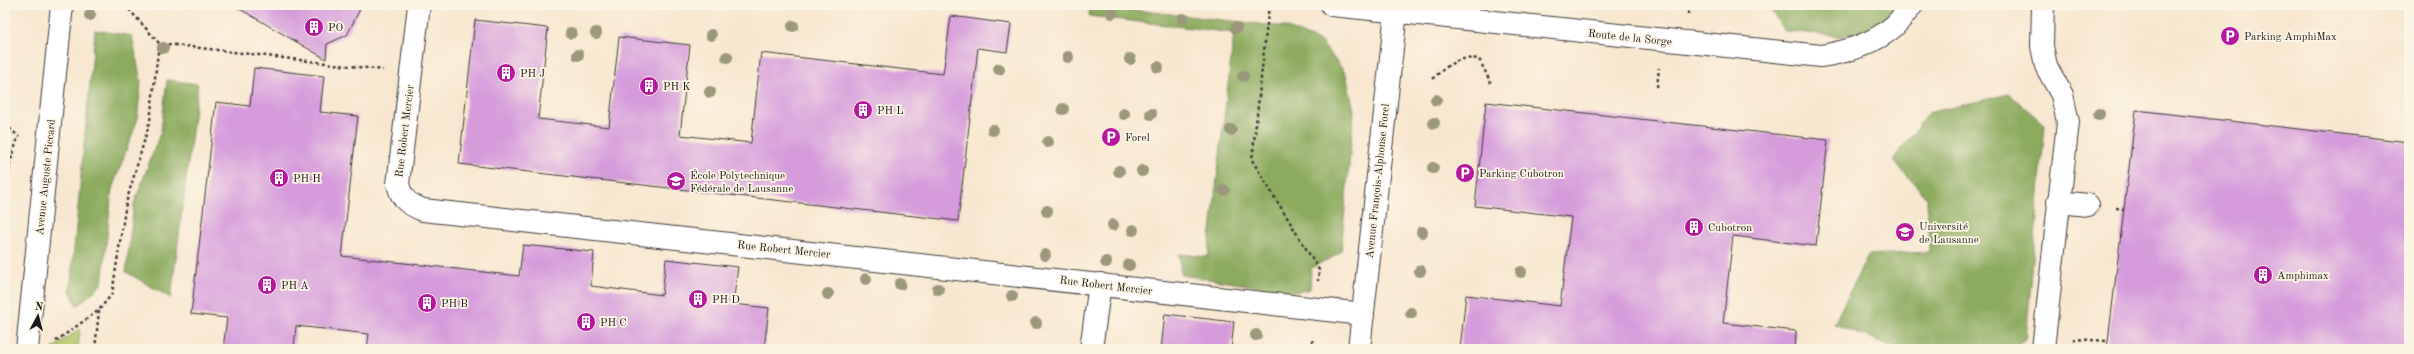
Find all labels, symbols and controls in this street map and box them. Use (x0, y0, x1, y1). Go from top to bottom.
building icon: PO (303, 16, 325, 38)
place label: PO (328, 23, 343, 34)
parking icon: Parking AmphiMax (2219, 25, 2241, 47)
street label: Route de la Sorge (1587, 29, 1672, 48)
place label: Parking AmphiMax (2244, 32, 2337, 43)
building icon: PH J (495, 62, 517, 84)
place label: PH J (520, 69, 545, 80)
building icon: PH K (638, 75, 660, 97)
place label: PH K (663, 82, 691, 93)
street label: Rue Robert Mercier (394, 84, 417, 178)
building icon: PH L (852, 99, 874, 121)
street label: Avenue François-Alphonse Forel (1365, 103, 1392, 259)
place label: PH L (877, 106, 904, 117)
street label: Avenue Auguste Piccard (35, 118, 58, 236)
parking icon: Forel (1100, 126, 1122, 148)
place label: Forel (1125, 133, 1150, 144)
parking icon: Parking Cubotron (1454, 162, 1476, 184)
building icon: PH H (268, 167, 290, 189)
place label: École Polytechnique Fédérale de Lausanne (690, 169, 793, 195)
place label: Parking Cubotron (1479, 169, 1564, 180)
school or university icon: École Polytechnique Fédérale de Lausanne (665, 170, 687, 192)
place label: PH H (293, 174, 321, 185)
building icon: Cubotron (1683, 216, 1705, 238)
school or university icon: Université de Lausanne (1894, 221, 1916, 243)
place label: Université de Lausanne (1919, 222, 1979, 246)
place label: Cubotron (1708, 223, 1752, 234)
street label: Rue Robert Mercier (737, 240, 831, 261)
building icon: Amphimax (2252, 264, 2274, 286)
place label: Amphimax (2277, 271, 2329, 282)
building icon: PH A (256, 274, 278, 296)
street label: Rue Robert Mercier (1059, 275, 1153, 298)
place label: PH A (281, 281, 309, 292)
building icon: PH D (687, 288, 709, 310)
building icon: PH B (416, 292, 438, 314)
place label: PH D (712, 295, 740, 306)
north arrow (18, 296, 58, 336)
place label: PH B (441, 299, 468, 310)
text: N (34, 302, 44, 314)
building icon: PH C (575, 311, 597, 333)
place label: PH C (600, 318, 627, 329)

